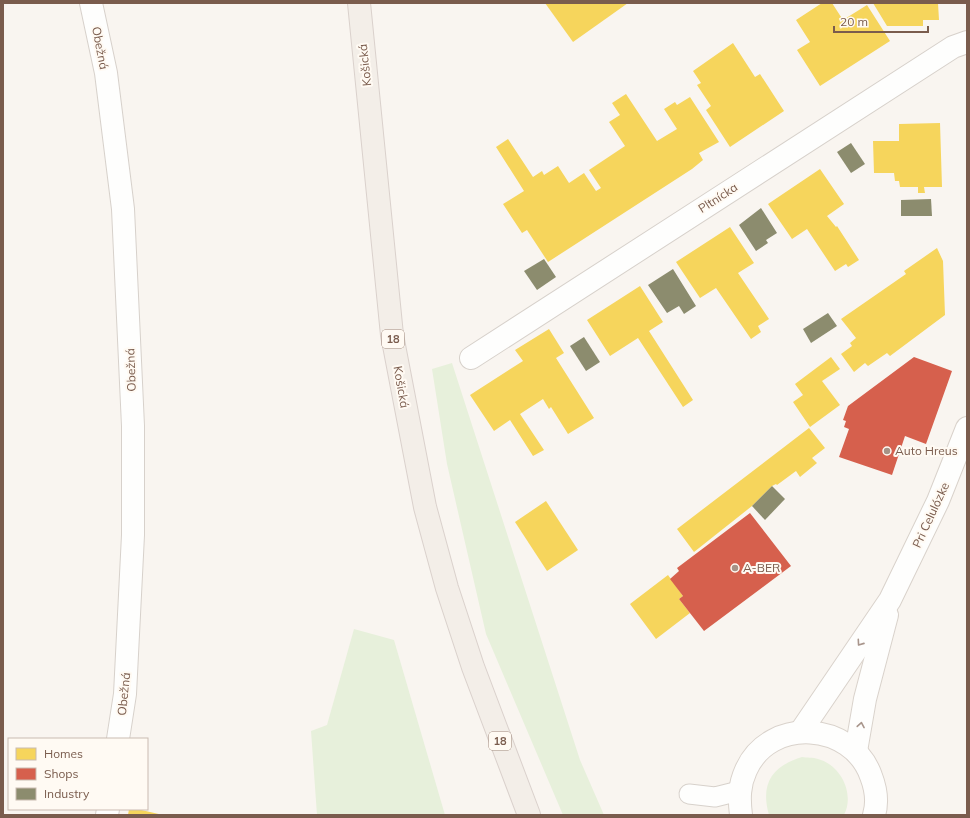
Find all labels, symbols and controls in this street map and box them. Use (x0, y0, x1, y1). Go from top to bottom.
scale bar (834, 8, 928, 34)
text: 20 m (840, 14, 868, 29)
street label: Obežná (89, 25, 112, 71)
street label: Košická (355, 43, 374, 87)
street label: Pltnícka (695, 179, 740, 216)
road number: 18 (382, 330, 404, 348)
street label: Obežná (122, 348, 139, 392)
street label: Košická (390, 365, 413, 409)
place label: Auto Hreus (895, 443, 958, 458)
marker: Auto Hreus (882, 446, 892, 456)
street label: Pri Celulózke (909, 480, 952, 550)
place label: A-BER (743, 560, 780, 575)
marker: A-BER (730, 563, 740, 573)
one-way arrow (858, 639, 865, 646)
street label: Obežná (114, 672, 133, 716)
one-way arrow (856, 722, 864, 728)
road number: 18 (489, 732, 511, 750)
legend (8, 738, 148, 810)
text: Homes (44, 746, 83, 761)
text: Shops (44, 766, 79, 781)
text: Industry (44, 786, 90, 801)

